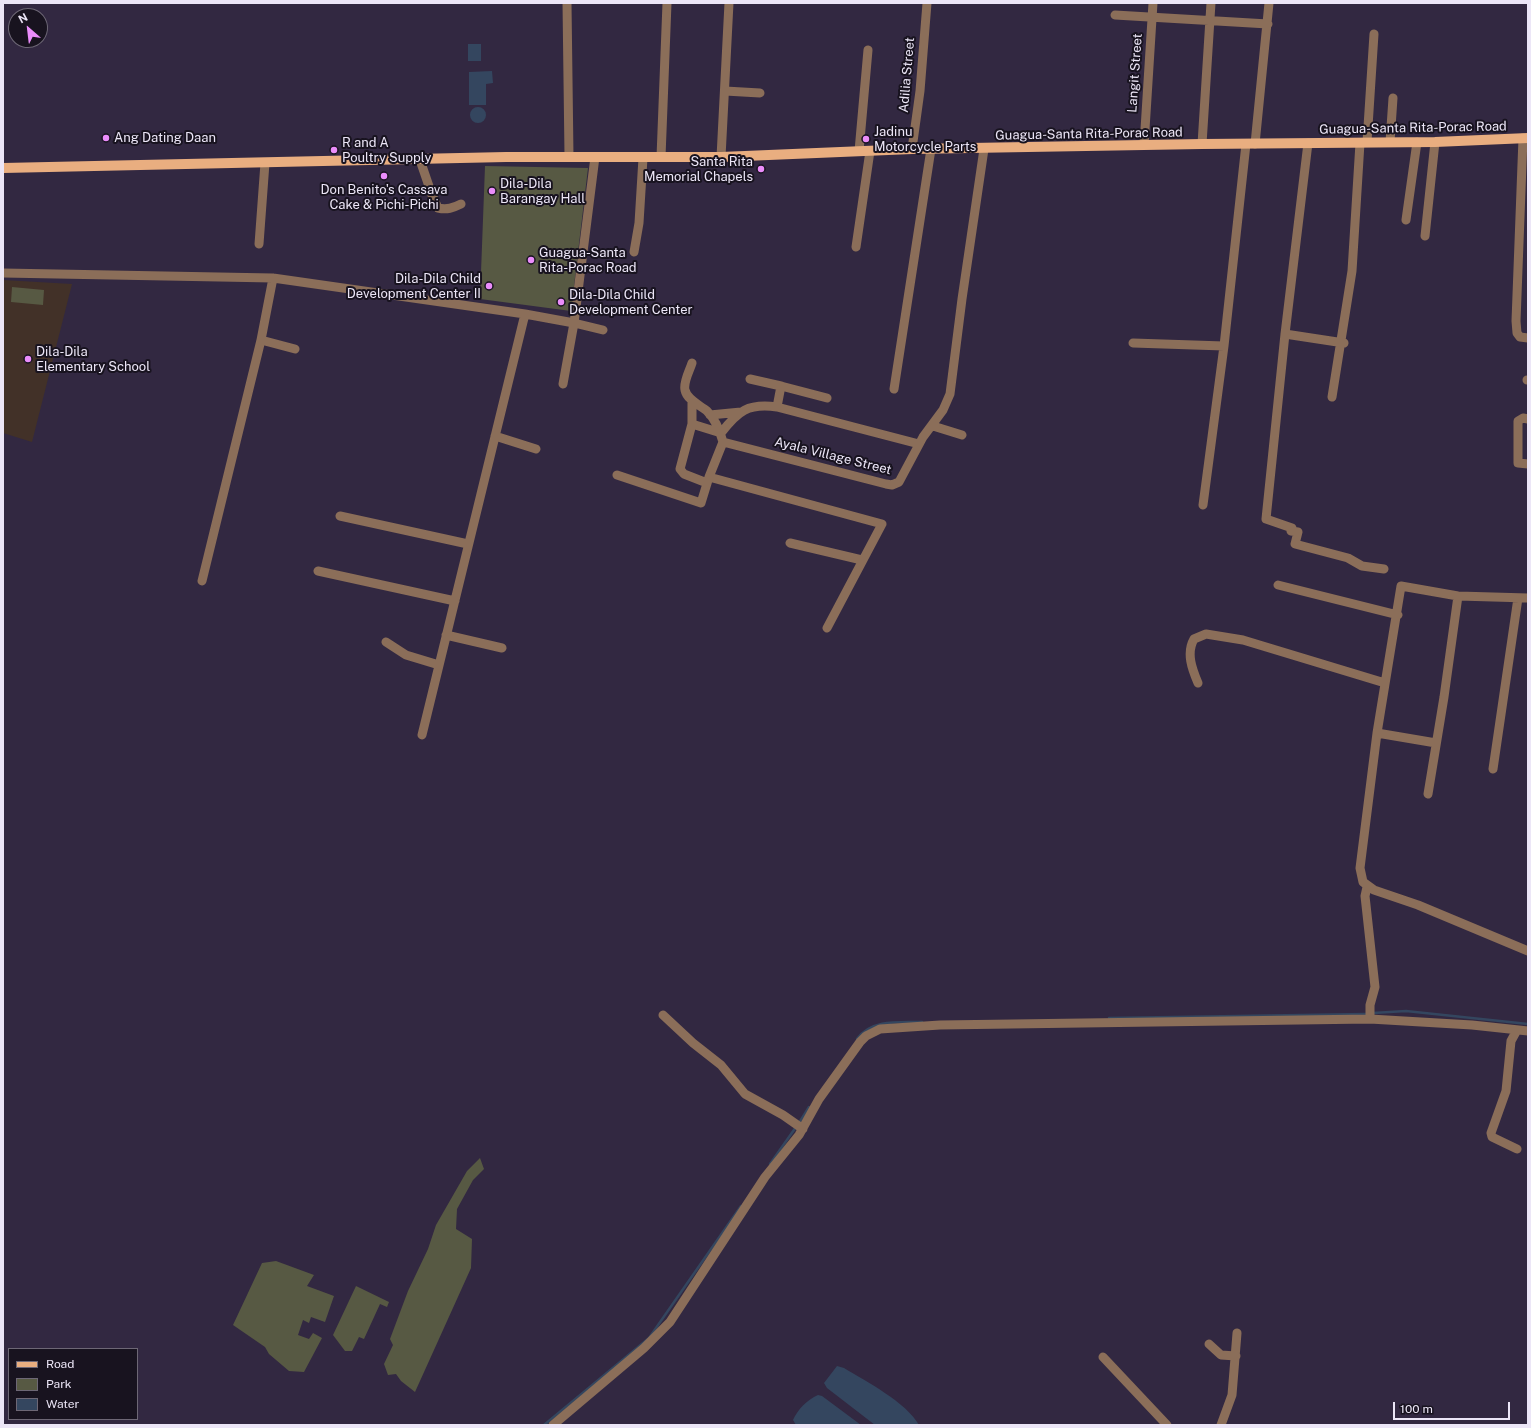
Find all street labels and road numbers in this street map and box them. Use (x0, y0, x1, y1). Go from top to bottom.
street label: Langit Street (1124, 33, 1146, 113)
street label: Adilia Street (896, 37, 918, 113)
street label: Guagua-Santa Rita-Porac Road (1319, 119, 1507, 137)
street label: Guagua-Santa Rita-Porac Road (995, 125, 1183, 143)
street label: Ayala Village Street (773, 434, 893, 478)

